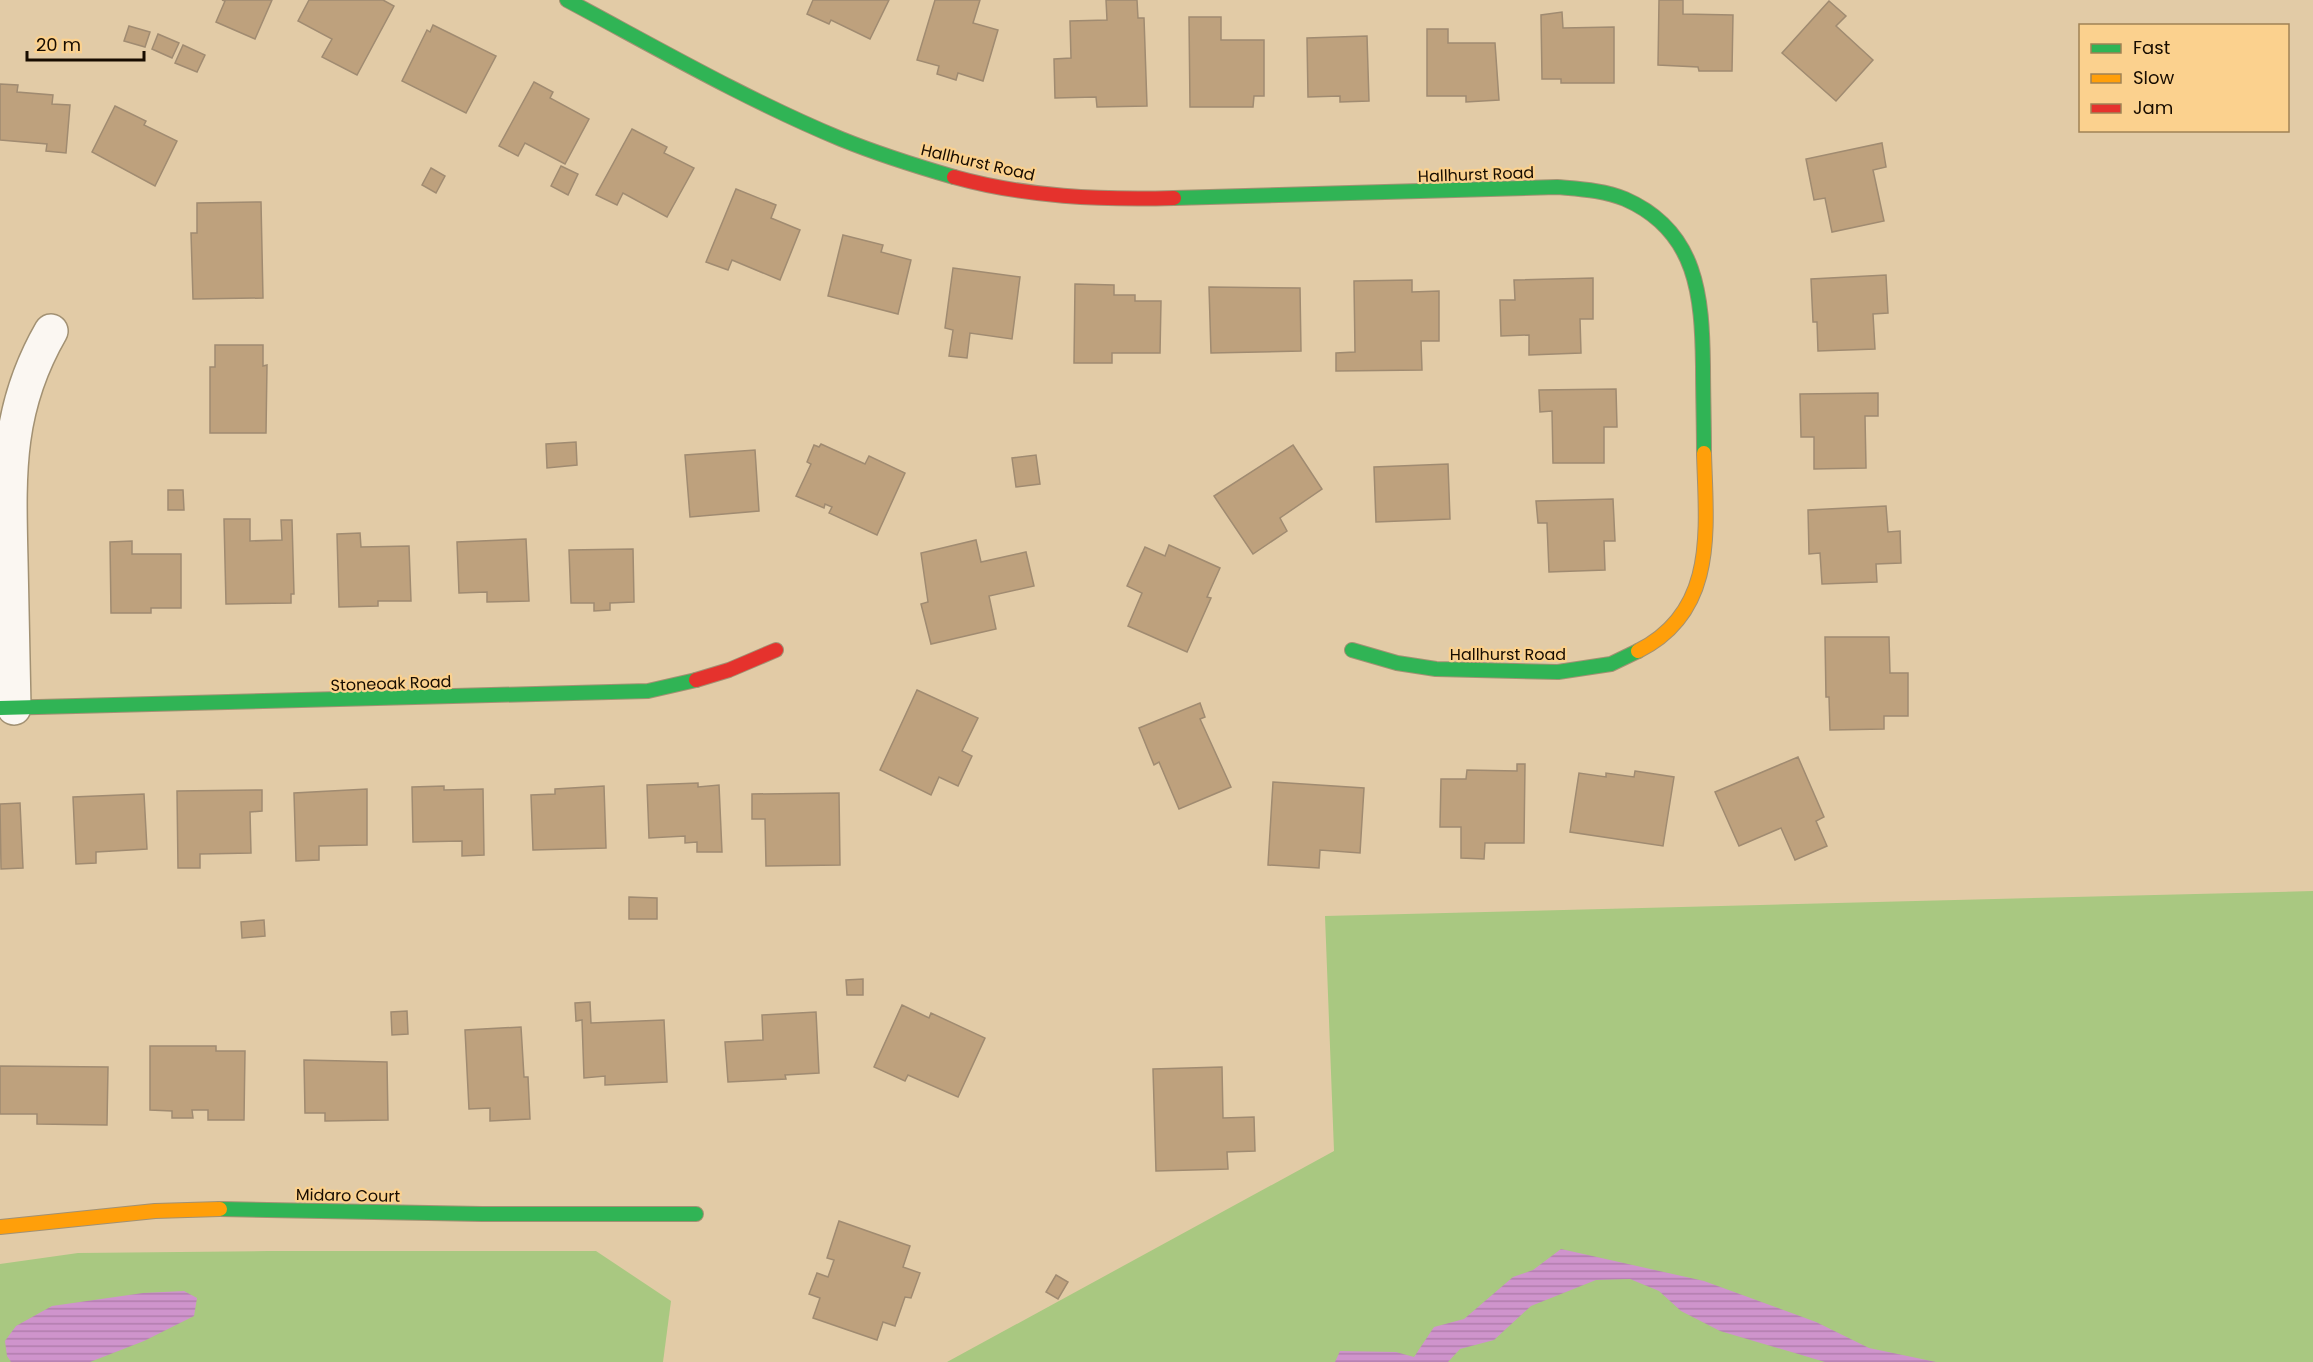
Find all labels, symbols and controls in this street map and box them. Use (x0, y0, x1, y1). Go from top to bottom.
scale bar (27, 24, 144, 62)
legend (2079, 24, 2289, 132)
text: 20 m (36, 32, 81, 57)
text: Fast (2133, 35, 2170, 60)
text: Slow (2133, 65, 2175, 90)
text: Jam (2133, 95, 2173, 120)
street label: Hallhurst Road (919, 138, 1037, 187)
street label: Hallhurst Road (1418, 161, 1535, 188)
street label: Hallhurst Road (1450, 643, 1566, 666)
street label: Stoneoak Road (330, 670, 452, 697)
street label: Midaro Court (296, 1183, 401, 1208)

